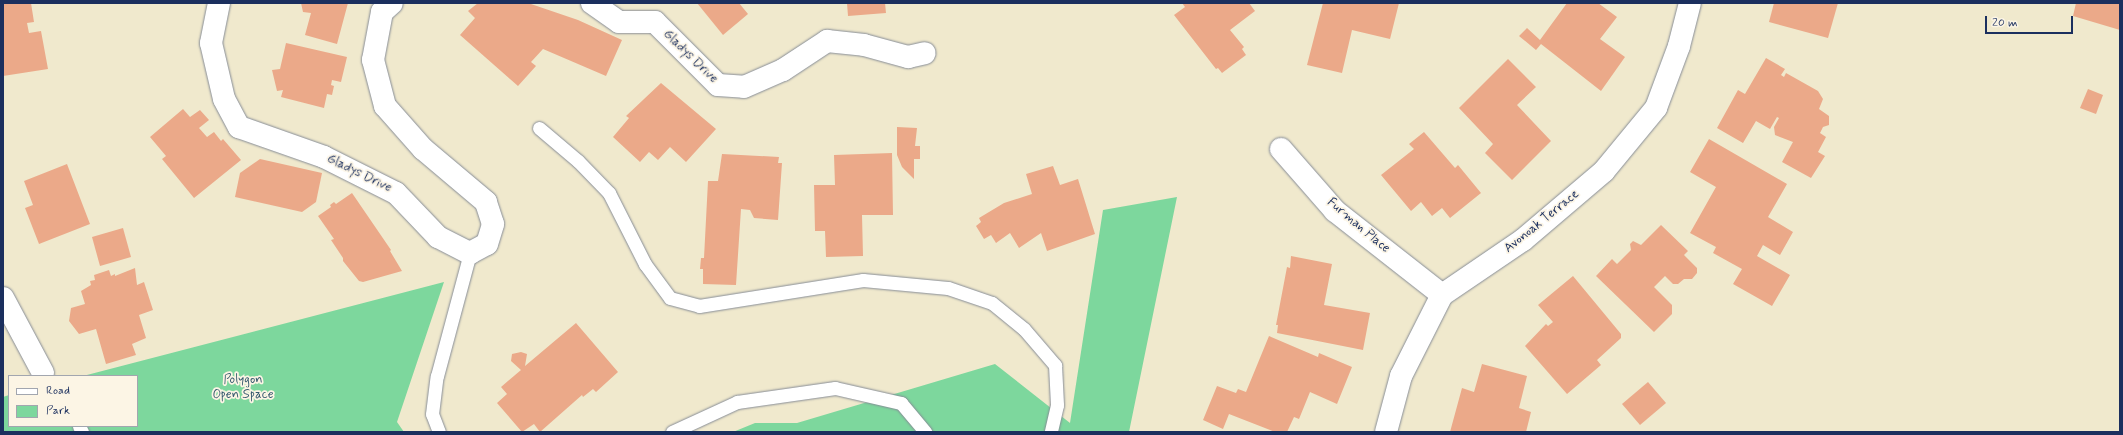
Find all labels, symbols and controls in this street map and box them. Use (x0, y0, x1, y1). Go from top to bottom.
scale bar (1987, 8, 2075, 34)
text: 20 m (1992, 15, 2018, 31)
street label: Gladys Drive (660, 27, 720, 87)
street label: Gladys Drive (324, 152, 394, 196)
street label: Avonoak Terrace (1503, 188, 1581, 256)
street label: Furman Place (1323, 195, 1393, 257)
park label: Polygon Open Space (213, 373, 273, 404)
legend (8, 375, 138, 427)
text: Road (46, 383, 70, 399)
text: Park (46, 403, 70, 419)

